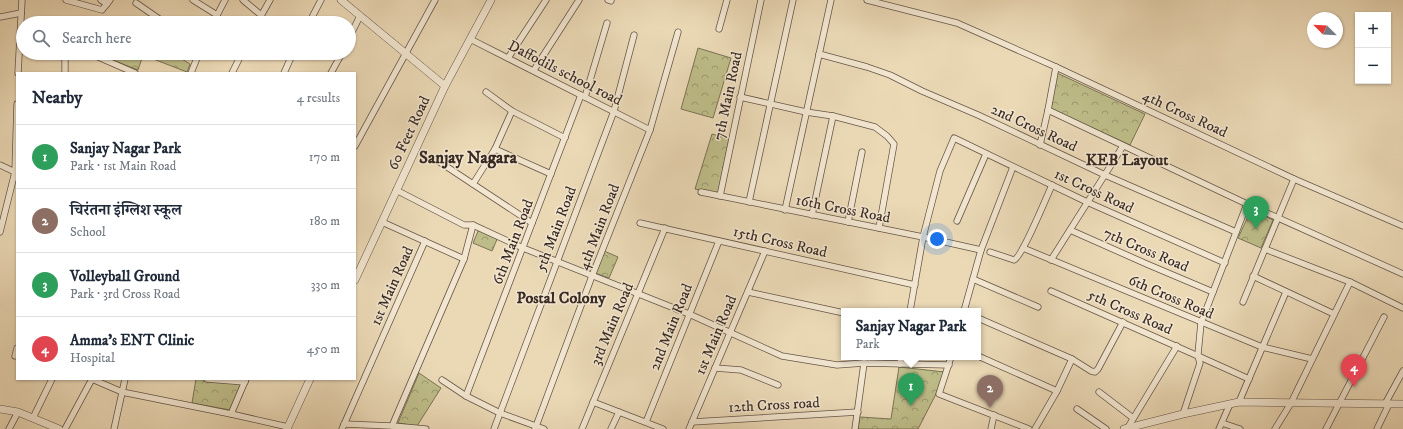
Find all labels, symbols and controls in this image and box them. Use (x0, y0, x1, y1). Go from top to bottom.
north arrow (1307, 12, 1343, 48)
map controls (1355, 12, 1391, 84)
button: + (1355, 12, 1391, 48)
search box (16, 16, 356, 60)
icon: search (30, 27, 52, 49)
text: Search here (62, 29, 131, 48)
street label: Daffodils school road (505, 36, 626, 110)
button: − (1355, 48, 1391, 84)
street label: 7th Main Road (709, 50, 747, 142)
street label: 4th Cross Road (1139, 86, 1231, 142)
text: Nearby (32, 87, 82, 109)
text: 4 results (297, 90, 340, 106)
street label: 60 Feet Road (384, 93, 435, 173)
street label: 2nd Cross Road (988, 100, 1081, 156)
text: Sanjay Nagar Park (70, 139, 181, 158)
district label: Sanjay Nagara (419, 147, 518, 169)
text: 1 (43, 149, 47, 165)
text: 170 m (309, 149, 340, 165)
district label: KEB Layout (1086, 150, 1169, 170)
text: Park · 1st Main Road (70, 158, 176, 174)
street label: 1st Cross Road (1051, 164, 1137, 218)
street label: 4th Main Road (574, 181, 624, 273)
street label: 5th Main Road (531, 183, 581, 274)
street label: 16th Cross Road (794, 190, 893, 228)
street label: 6th Main Road (488, 196, 538, 287)
pin: 3 (1243, 196, 1269, 229)
text: चिरंतना इंग्लिश स्कूल (70, 201, 182, 220)
text: 2 (42, 213, 48, 229)
text: 180 m (309, 213, 340, 229)
street label: 15th Cross Road (731, 222, 829, 262)
text: School (70, 224, 106, 240)
street label: 7th Cross Road (1100, 224, 1192, 277)
your location (927, 229, 947, 249)
street label: 1st Main Road (366, 243, 418, 329)
text: Volleyball Ground (70, 267, 180, 286)
street label: 6th Cross Road (1126, 271, 1217, 324)
text: 3 (43, 277, 47, 293)
text: 330 m (311, 277, 340, 293)
street label: 3rd Main Road (586, 279, 638, 368)
street label: 2nd Main Road (645, 280, 697, 373)
street label: 5th Cross Road (1085, 285, 1176, 339)
text: Park · 3rd Cross Road (70, 286, 180, 302)
district label: Postal Colony (516, 288, 606, 308)
street label: 1st Main Road (691, 292, 741, 378)
popup (841, 308, 981, 360)
text: Sanjay Nagar Park (855, 317, 967, 336)
text: Amma's ENT Clinic (70, 331, 194, 350)
text: Park (855, 336, 880, 352)
text: 4 (41, 341, 49, 357)
text: 450 m (307, 341, 340, 357)
text: Hospital (70, 350, 115, 366)
pin: 4 (1341, 354, 1367, 387)
pin: 1 (898, 373, 924, 406)
pin: 2 (977, 375, 1003, 408)
street label: 12th Cross road (728, 393, 821, 417)

